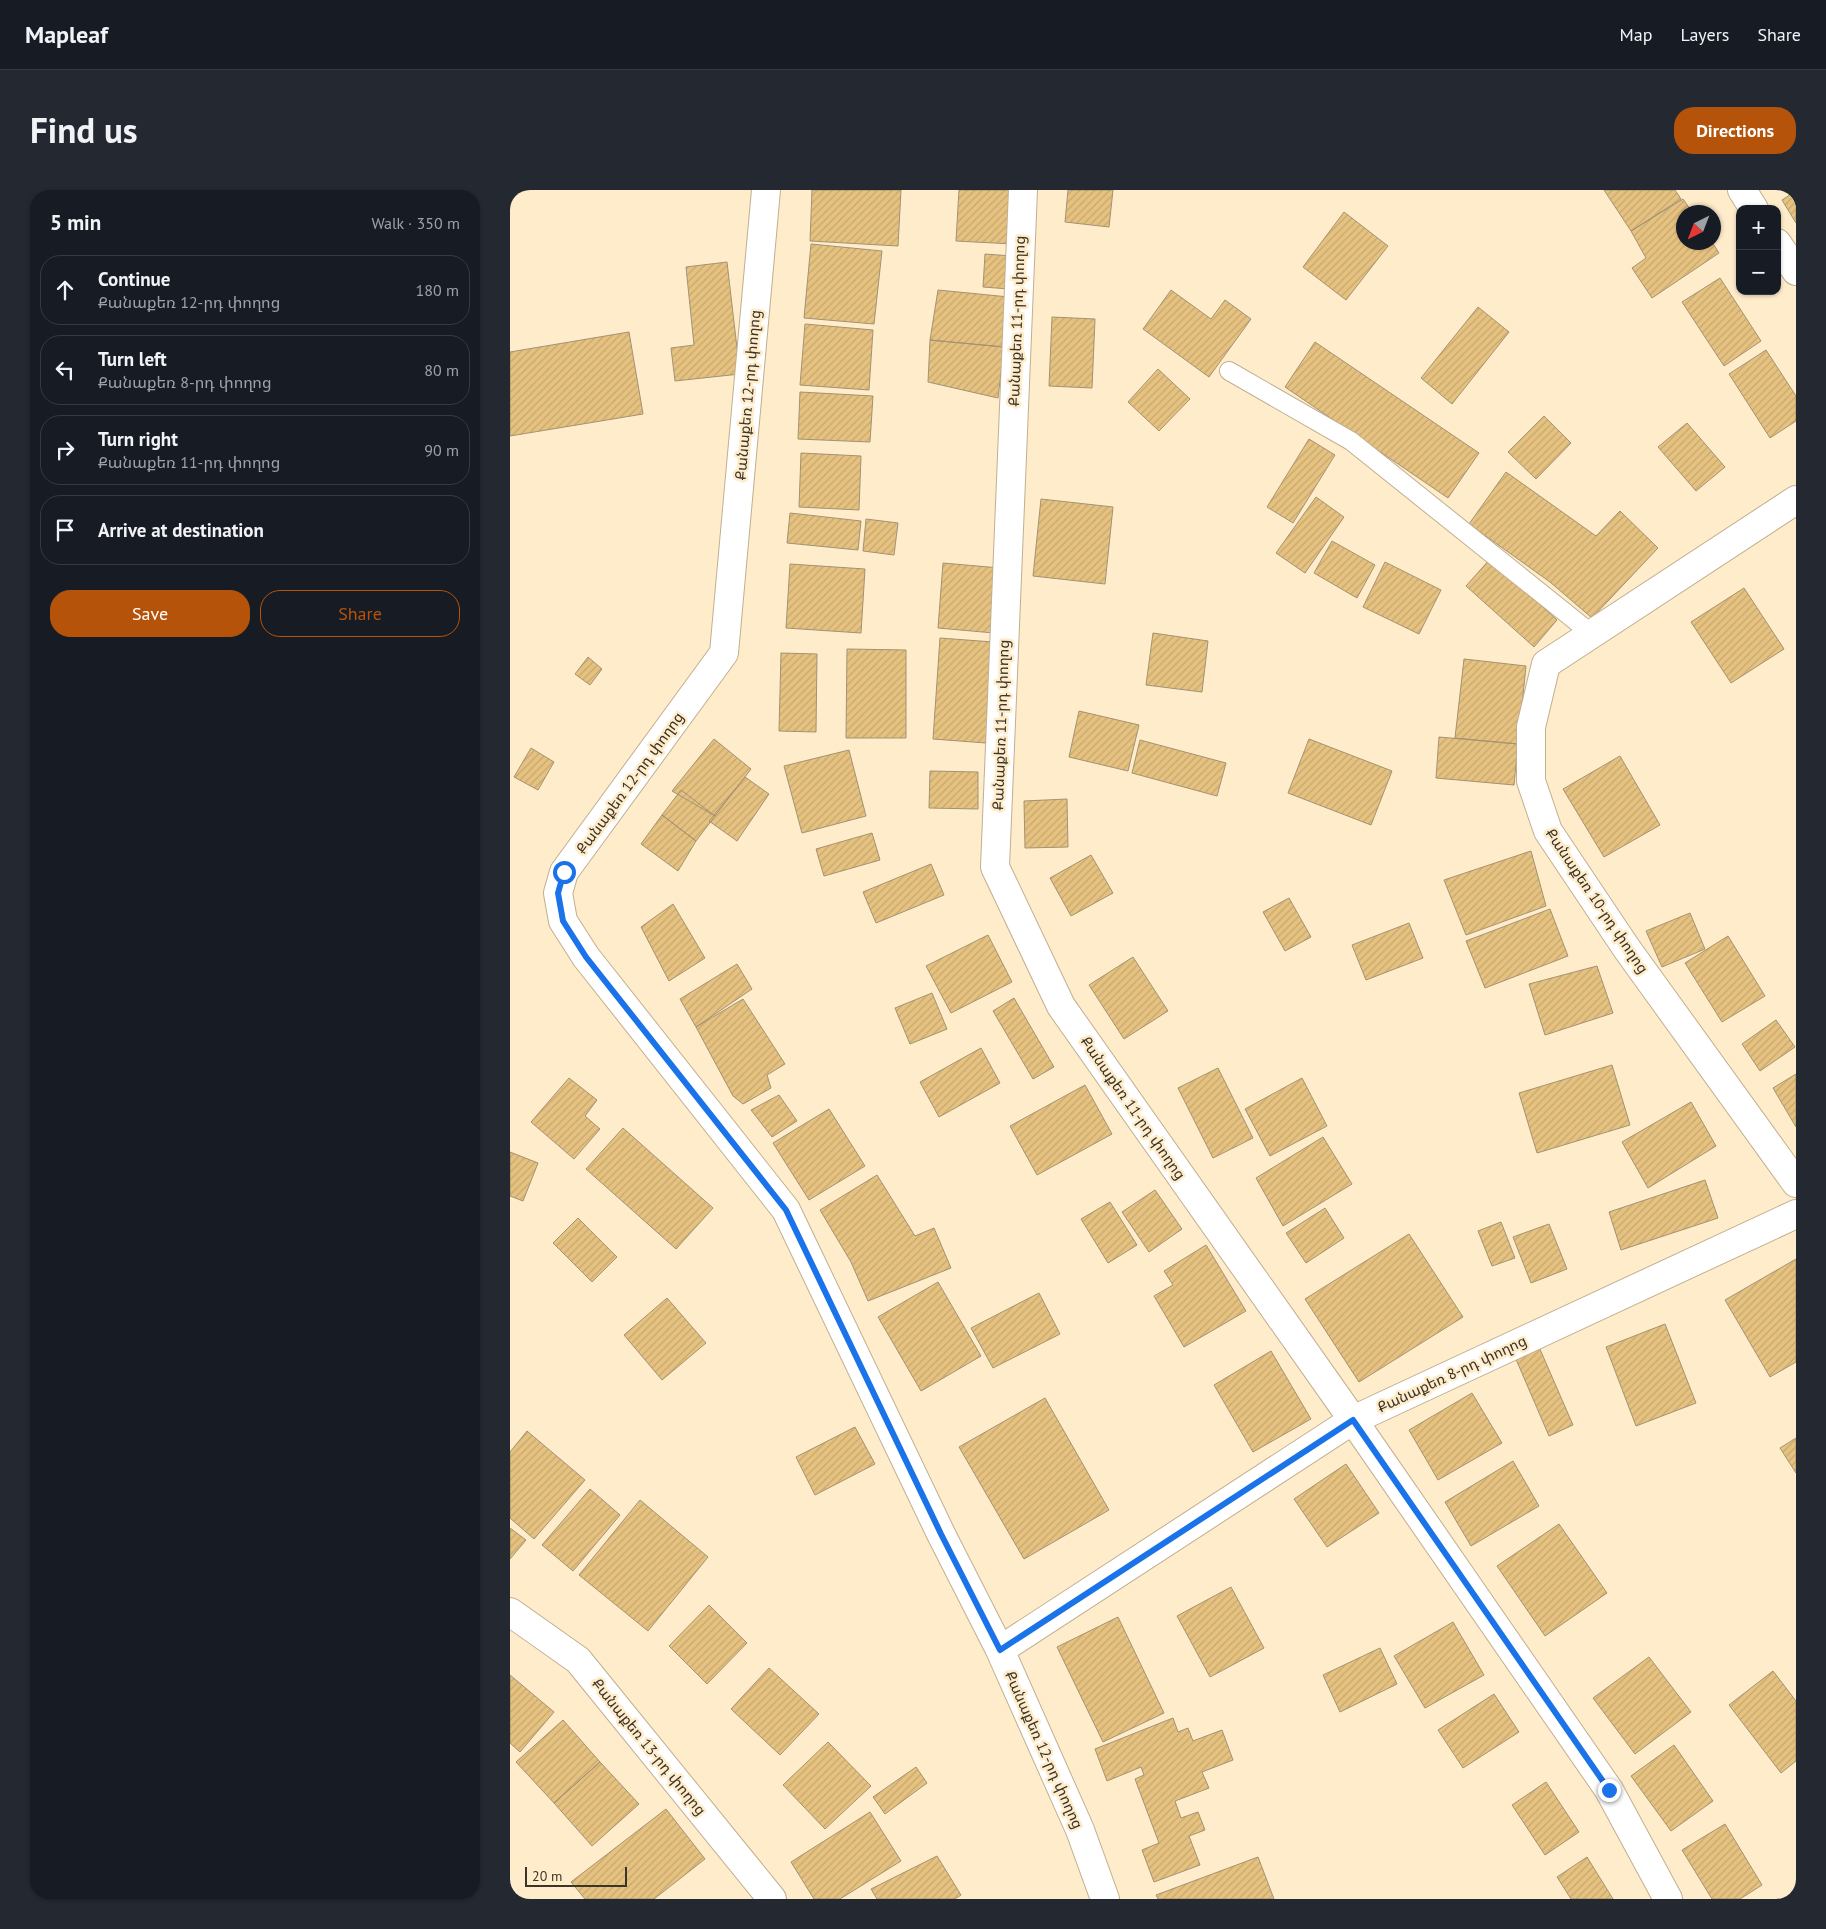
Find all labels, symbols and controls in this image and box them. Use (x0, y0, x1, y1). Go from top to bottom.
text: Mapleaf (25, 19, 108, 50)
text: Map (1620, 23, 1652, 46)
text: Layers (1680, 23, 1729, 46)
text: Share (1757, 23, 1801, 46)
text: Find us (30, 107, 138, 153)
button: Directions (1674, 107, 1796, 154)
north arrow (1676, 205, 1721, 250)
map controls (1736, 205, 1781, 295)
button: + (1736, 205, 1781, 250)
text: 5 min (50, 209, 101, 236)
text: Walk · 350 m (371, 213, 460, 233)
street label: Քանաքեռ 11-րդ փողոց (1004, 235, 1029, 407)
button: − (1736, 250, 1781, 295)
text: Continue (98, 267, 170, 291)
icon: ahead (51, 276, 79, 304)
text: 180 m (416, 280, 459, 300)
text: Քանաքեռ 12-րդ փողոց (98, 292, 280, 312)
street label: Քանաքեռ 12-րդ փողոց (731, 309, 764, 481)
text: Turn left (98, 347, 167, 371)
icon: left (51, 356, 79, 384)
text: 80 m (424, 360, 459, 380)
text: Քանաքեռ 8-րդ փողոց (98, 372, 272, 392)
text: Turn right (98, 427, 178, 451)
icon: right (51, 436, 79, 464)
text: 90 m (424, 440, 459, 460)
text: Քանաքեռ 11-րդ փողոց (98, 452, 280, 472)
icon: arrive (51, 516, 79, 544)
text: Arrive at destination (98, 518, 264, 542)
button: Save (50, 590, 250, 637)
button: Share (260, 590, 460, 637)
street label: Քանաքեռ 11-րդ փողոց (988, 639, 1013, 811)
street label: Քանաքեռ 12-րդ փողոց (572, 708, 687, 857)
street label: Քանաքեռ 10-րդ փողոց (1542, 825, 1653, 977)
route start (553, 861, 576, 884)
street label: Քանաքեռ 11-րդ փողոց (1077, 1032, 1190, 1183)
street label: Քանաքեռ 8-րդ փողոց (1374, 1331, 1530, 1417)
street label: Քանաքեռ 12-րդ փողոց (1001, 1668, 1088, 1832)
street label: Քանաքեռ 13-րդ փողոց (588, 1674, 711, 1819)
route end (1598, 1779, 1621, 1802)
scale bar (525, 1864, 628, 1887)
text: 20 m (532, 1867, 562, 1885)

